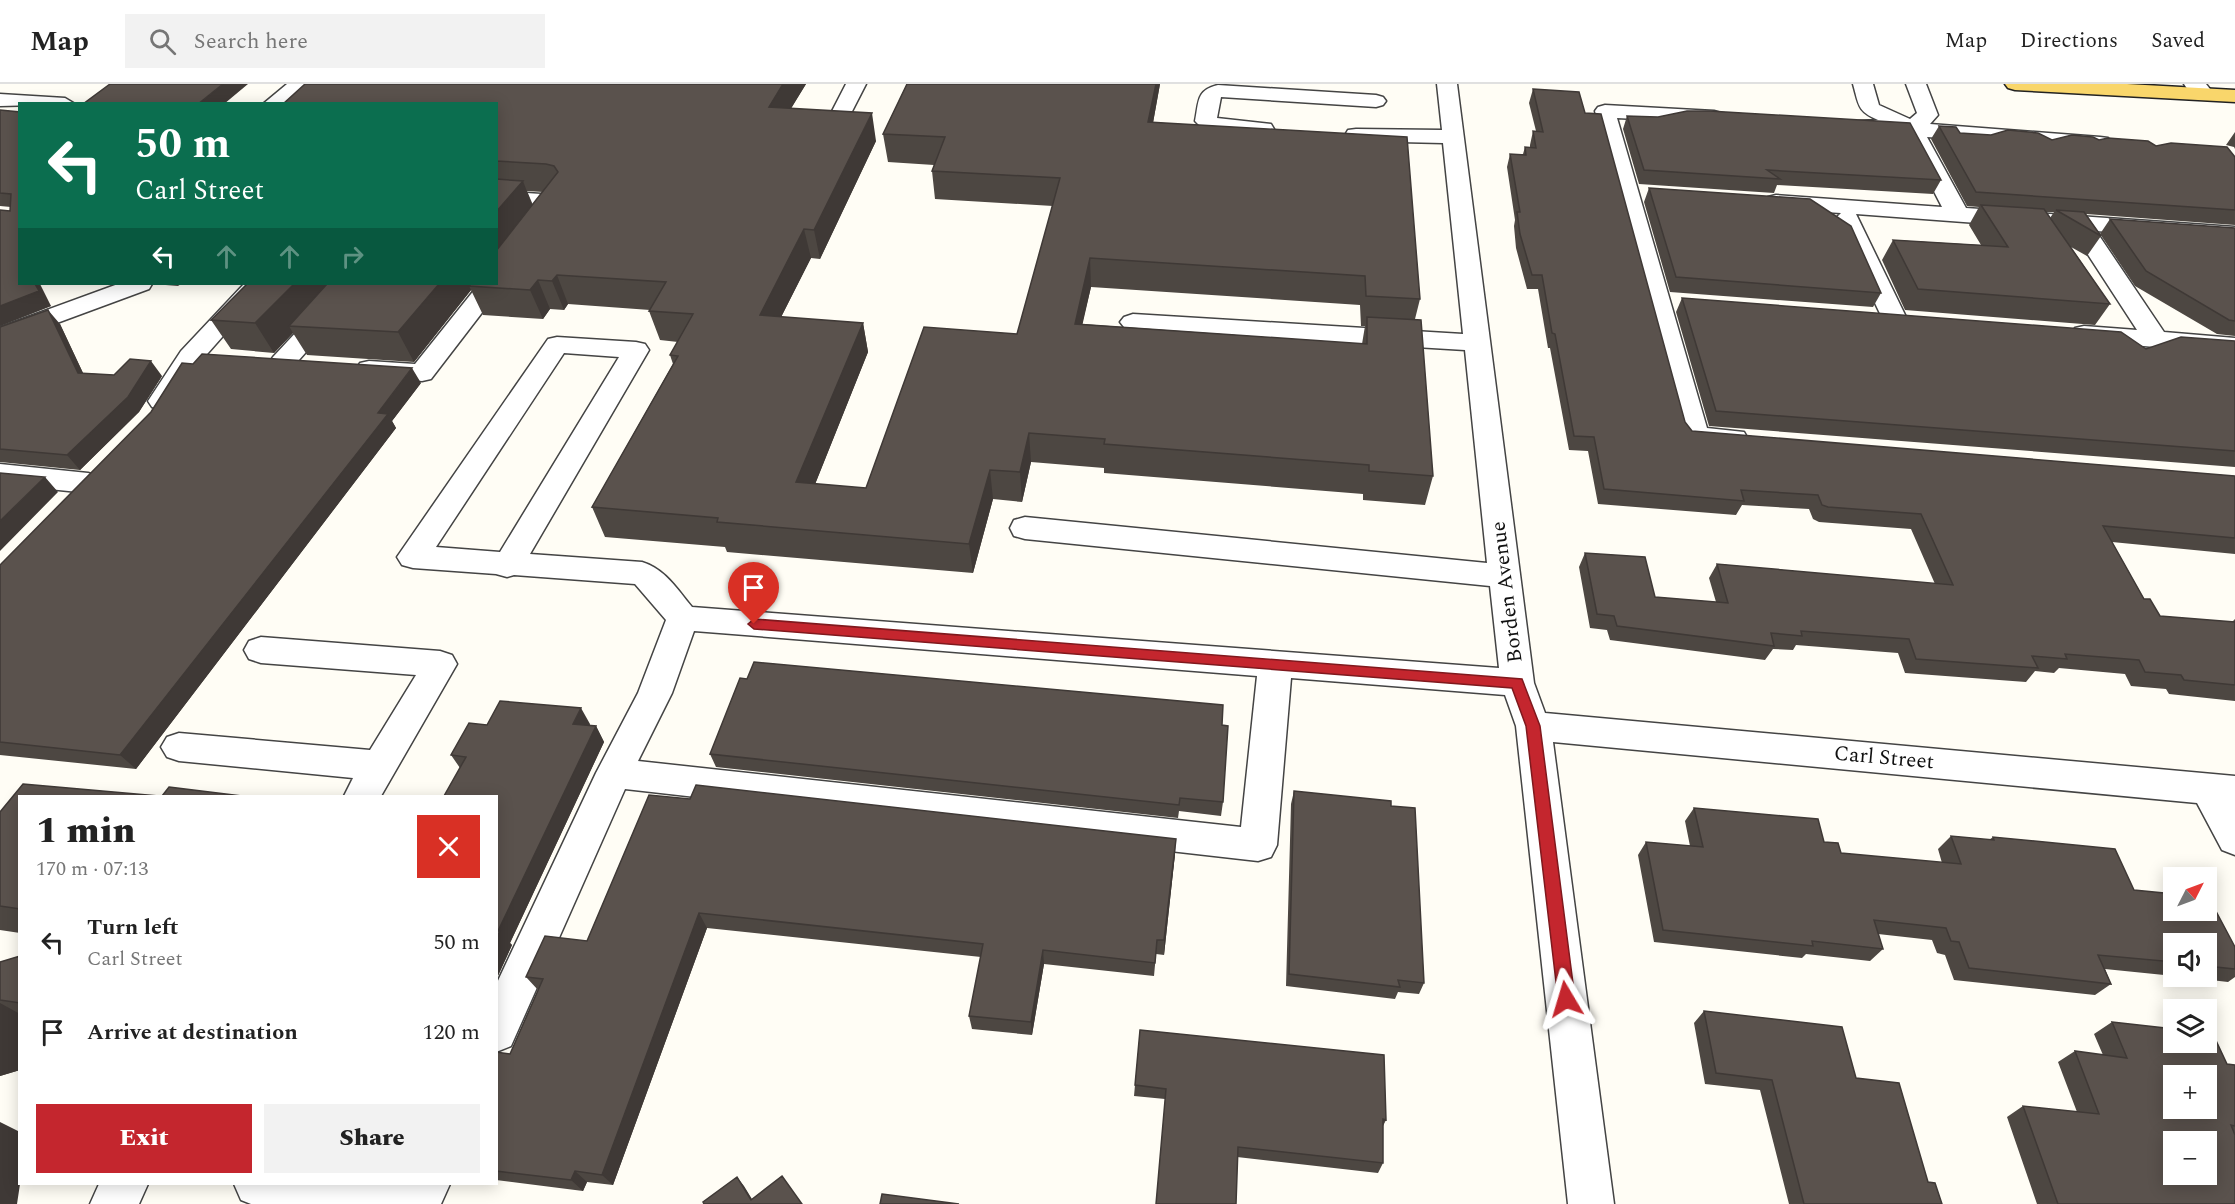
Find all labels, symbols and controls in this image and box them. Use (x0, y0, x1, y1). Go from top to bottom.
search box (125, 14, 545, 68)
text: Map (30, 20, 89, 63)
icon: search (146, 25, 179, 58)
text: Search here (194, 25, 308, 58)
text: Map (1945, 25, 1987, 57)
text: Directions (2020, 25, 2118, 57)
text: Saved (2151, 25, 2205, 57)
text: 50 m (135, 113, 230, 176)
icon: left (36, 126, 114, 204)
text: Carl Street (135, 170, 264, 212)
icon: left (147, 240, 180, 273)
icon: ahead (210, 240, 243, 273)
icon: ahead (273, 240, 306, 273)
icon: right (336, 240, 369, 273)
street label: Borden Avenue (1482, 519, 1532, 665)
pin (728, 562, 779, 624)
icon: arrive (737, 571, 770, 604)
street label: Carl Street (1833, 738, 1935, 778)
text: 1 min (36, 804, 136, 859)
button: close (417, 815, 480, 878)
text: 170 m · 07:13 (36, 854, 148, 884)
north arrow (2163, 867, 2217, 921)
map controls (2163, 867, 2217, 1185)
text: Turn left (87, 911, 179, 944)
icon: left (36, 926, 69, 959)
text: 50 m (434, 926, 480, 959)
button: sound (2163, 933, 2217, 987)
text: Carl Street (87, 944, 183, 974)
position arrow (1534, 967, 1598, 1031)
button: layers (2163, 999, 2217, 1053)
icon: arrive (36, 1016, 69, 1049)
text: Arrive at destination (87, 1016, 298, 1049)
text: 120 m (423, 1016, 480, 1049)
button: + (2163, 1065, 2217, 1119)
button: Exit (36, 1104, 252, 1173)
button: Share (264, 1104, 480, 1173)
button: − (2163, 1131, 2217, 1185)

